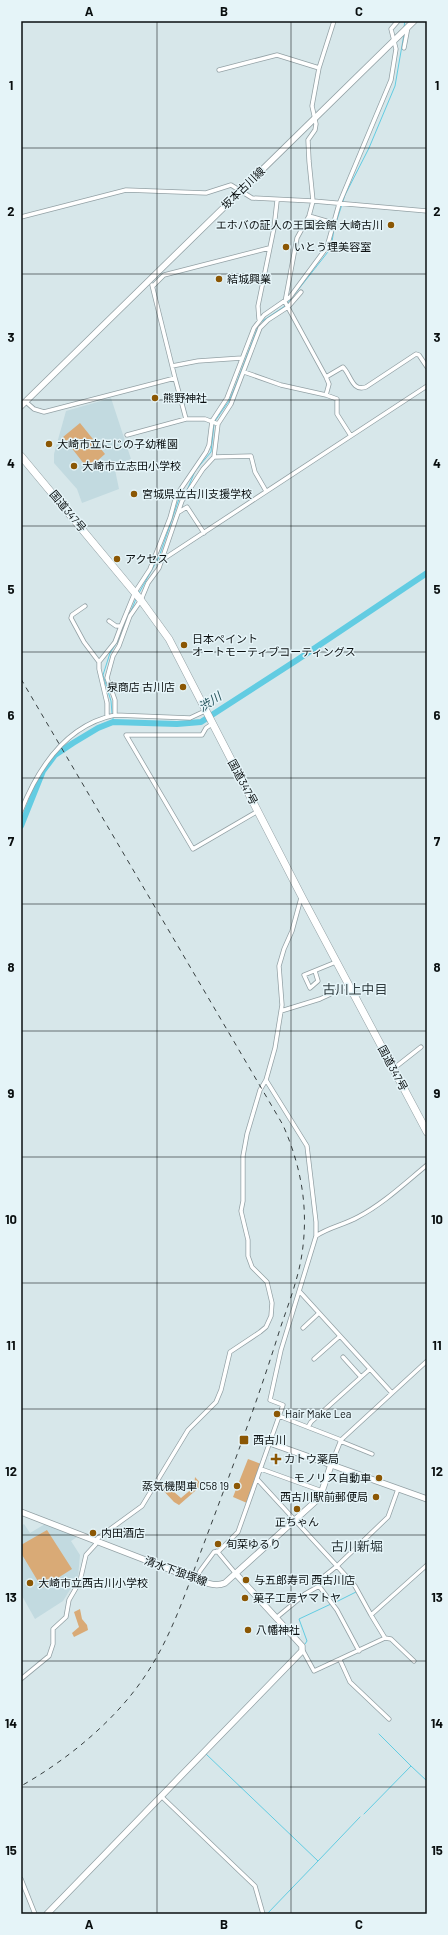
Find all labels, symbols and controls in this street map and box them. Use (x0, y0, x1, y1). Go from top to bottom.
text: A (85, 3, 94, 19)
text: B (220, 3, 228, 19)
text: C (355, 3, 363, 19)
text: 1 (9, 77, 13, 93)
text: 1 (435, 77, 439, 93)
street label: 坂本古川線 (218, 164, 267, 211)
text: 2 (7, 203, 15, 219)
text: 2 (433, 203, 441, 219)
place label: エホバの証人の王国会館 大崎古川 (216, 218, 383, 231)
marker: エホバの証人の王国会館 大崎古川 (386, 220, 396, 230)
place label: いとう理美容室 (294, 240, 371, 253)
marker: いとう理美容室 (281, 242, 291, 252)
place label: 結城興業 (227, 272, 271, 285)
marker: 結城興業 (214, 274, 224, 284)
text: 3 (7, 329, 15, 345)
text: 3 (433, 329, 441, 345)
place label: 熊野神社 (163, 391, 207, 404)
marker: 熊野神社 (150, 393, 160, 403)
place label: 大崎市立にじの子幼稚園 (57, 437, 178, 450)
marker: 大崎市立にじの子幼稚園 (44, 439, 54, 449)
text: 4 (7, 455, 15, 471)
text: 4 (433, 455, 441, 471)
place label: 大崎市立志田小学校 (82, 459, 181, 472)
marker: 大崎市立志田小学校 (69, 461, 79, 471)
street label: 国道347号 (47, 487, 89, 534)
place label: 宮城県立古川支援学校 (142, 487, 252, 500)
marker: 宮城県立古川支援学校 (129, 489, 139, 499)
place label: アクセス (125, 552, 168, 565)
marker: アクセス (112, 554, 122, 564)
text: 5 (7, 581, 15, 597)
text: 5 (433, 581, 441, 597)
place label: 日本ペイント オートモーティブコーティングス (192, 632, 356, 658)
marker: 日本ペイント オートモーティブコーティングス (179, 640, 189, 650)
place label: 泉商店 古川店 (107, 680, 175, 693)
marker: 泉商店 古川店 (178, 682, 188, 692)
water label: 渋川 (196, 688, 225, 714)
text: 6 (8, 707, 15, 723)
text: 6 (434, 707, 441, 723)
street label: 国道347号 (226, 757, 261, 807)
text: 7 (8, 833, 15, 849)
text: 7 (434, 833, 441, 849)
text: 8 (7, 959, 15, 975)
text: 8 (433, 959, 441, 975)
district label: 古川上中目 (322, 981, 388, 997)
street label: 国道347号 (376, 1043, 411, 1093)
text: 9 (8, 1085, 15, 1101)
text: 9 (434, 1085, 441, 1101)
text: 10 (5, 1211, 17, 1227)
text: 10 (431, 1211, 443, 1227)
text: 11 (6, 1337, 16, 1353)
text: 11 (432, 1337, 442, 1353)
place label: Hair Make Lea (285, 1407, 351, 1420)
marker: Hair Make Lea (272, 1409, 282, 1419)
place label: 西古川 (253, 1433, 286, 1446)
marker: 西古川 (238, 1434, 250, 1446)
place label: カトウ薬局 (284, 1452, 339, 1465)
marker: カトウ薬局 (271, 1454, 281, 1464)
text: 12 (5, 1463, 17, 1479)
text: 12 (431, 1463, 443, 1479)
place label: モノリス自動車 (294, 1471, 371, 1484)
marker: モノリス自動車 (374, 1473, 384, 1483)
place label: 蒸気機関車 C58 19 (142, 1479, 229, 1492)
marker: 蒸気機関車 C58 19 (232, 1481, 242, 1491)
place label: 西古川駅前郵便局 (280, 1490, 368, 1503)
marker: 西古川駅前郵便局 (371, 1492, 381, 1502)
marker: 正ちゃん (292, 1504, 302, 1514)
place label: 正ちゃん (275, 1515, 319, 1528)
place label: 内田酒店 (101, 1526, 145, 1539)
marker: 内田酒店 (88, 1528, 98, 1538)
place label: 旬菜ゆるり (226, 1537, 281, 1550)
district label: 古川新堀 (331, 1538, 383, 1554)
marker: 旬菜ゆるり (213, 1539, 223, 1549)
street label: 清水下狼塚線 (143, 1553, 209, 1588)
place label: 与五郎寿司 西古川店 (254, 1573, 355, 1586)
marker: 与五郎寿司 西古川店 (241, 1575, 251, 1585)
place label: 大崎市立西古川小学校 (38, 1576, 148, 1589)
marker: 大崎市立西古川小学校 (25, 1578, 35, 1588)
text: 13 (5, 1589, 17, 1605)
text: 13 (431, 1589, 443, 1605)
place label: 菓子工房ヤマトヤ (253, 1591, 341, 1604)
marker: 菓子工房ヤマトヤ (240, 1593, 250, 1603)
place label: 八幡神社 (256, 1623, 300, 1636)
marker: 八幡神社 (243, 1625, 253, 1635)
text: 14 (5, 1715, 17, 1731)
text: 14 (431, 1715, 443, 1731)
text: 15 (5, 1842, 17, 1858)
text: 15 (431, 1842, 443, 1858)
text: A (85, 1916, 94, 1932)
text: B (220, 1916, 228, 1932)
text: C (355, 1916, 363, 1932)

